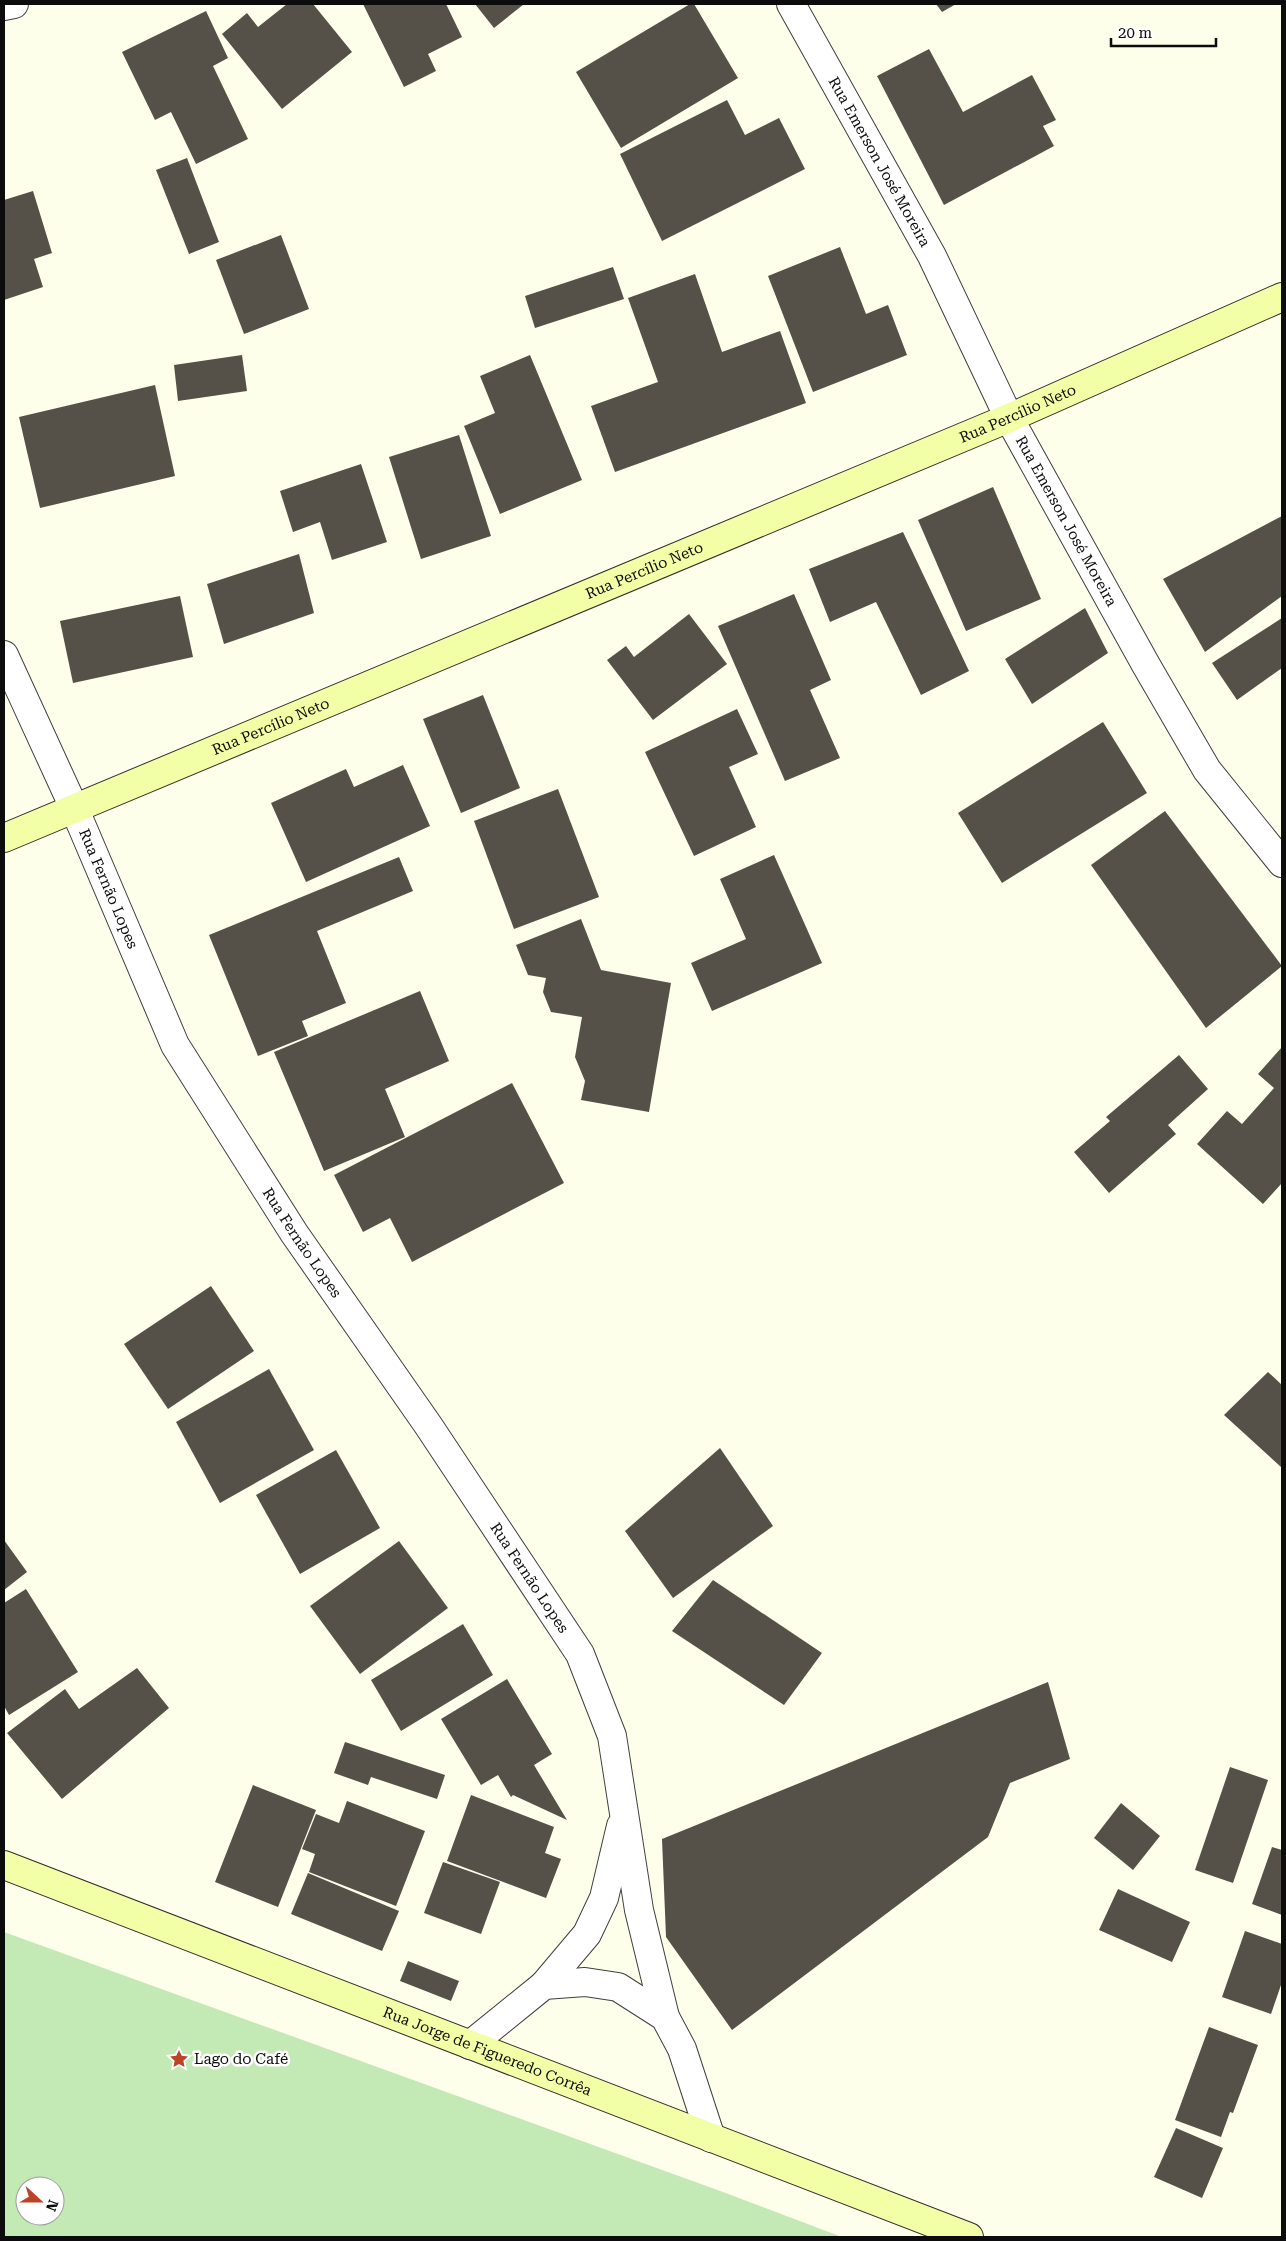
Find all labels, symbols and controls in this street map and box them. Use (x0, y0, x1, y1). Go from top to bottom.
scale bar (1111, 15, 1216, 47)
text: 20 m (1118, 24, 1153, 42)
street label: Rua Emerson José Moreira (825, 74, 934, 250)
street label: Rua Percílio Neto (957, 380, 1079, 447)
street label: Rua Emerson José Moreira (1012, 433, 1121, 609)
street label: Rua Percílio Neto (583, 538, 706, 603)
street label: Rua Percílio Neto (209, 694, 332, 759)
street label: Rua Fernão Lopes (75, 826, 142, 951)
street label: Rua Fernão Lopes (259, 1184, 345, 1301)
street label: Rua Fernão Lopes (486, 1519, 573, 1636)
street label: Rua Jorge de Figueredo Corrêa (380, 2003, 594, 2100)
place icon: Lago do Café (168, 2048, 190, 2070)
place label: Lago do Café (194, 2050, 288, 2068)
north arrow (15, 2176, 65, 2226)
text: N (43, 2198, 62, 2214)

